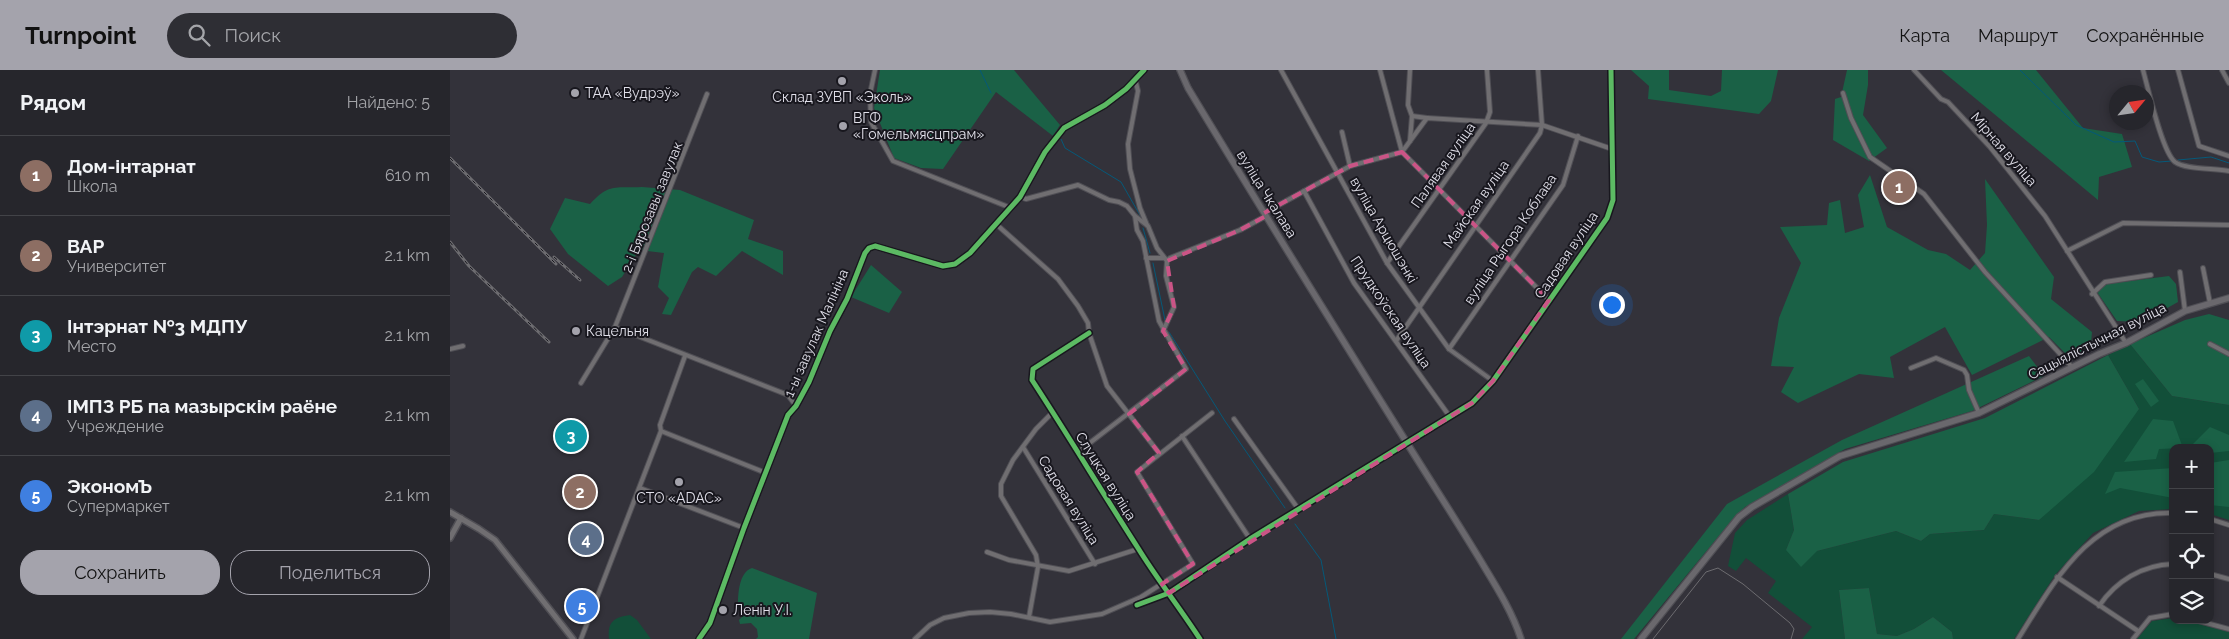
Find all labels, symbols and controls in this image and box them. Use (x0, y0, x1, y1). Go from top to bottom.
search box (167, 13, 517, 58)
text: Turnpoint (25, 21, 137, 50)
icon: search (185, 21, 213, 49)
text: Поиск (225, 24, 281, 46)
text: Карта (1899, 25, 1950, 46)
text: Маршрут (1978, 25, 2058, 46)
text: Сохранённые (2086, 25, 2204, 46)
marker: Склад ЗУВП «Эколь» (836, 75, 848, 87)
place label: ТАА «Вудрэў» (585, 85, 680, 101)
north arrow (2109, 85, 2154, 130)
marker: ТАА «Вудрэў» (569, 87, 581, 99)
place label: Склад ЗУВП «Эколь» (772, 89, 912, 105)
text: Рядом (20, 90, 86, 115)
text: Найдено: 5 (347, 93, 430, 112)
street label: Мірная вуліца (1968, 109, 2040, 189)
place label: ВГФ «Гомельмясцпрам» (853, 110, 984, 142)
street label: Палявая вуліца (1408, 119, 1478, 211)
marker: ВГФ «Гомельмясцпрам» (837, 120, 849, 132)
street label: 2-і Бярозавы завулак (618, 139, 686, 275)
street label: вуліца Чкалава (1234, 147, 1300, 241)
text: Дом-інтарнат (67, 155, 196, 177)
street label: Майская вуліца (1440, 157, 1512, 251)
text: 1 (32, 166, 40, 185)
text: 610 m (385, 166, 430, 185)
pin: 1 (1883, 168, 1915, 206)
street label: вуліца Рыгора Коблава (1460, 171, 1560, 307)
street label: вуліца Арцюшэнкі (1347, 174, 1421, 286)
text: Школа (67, 177, 117, 196)
street label: Садовая вуліца (1531, 208, 1601, 302)
text: ВАР (67, 235, 104, 257)
text: 2 (31, 246, 41, 265)
text: 2.1 km (385, 246, 430, 265)
street label: Прудкоўская вуліца (1348, 253, 1434, 371)
text: Университет (67, 257, 166, 276)
street label: 1-ы завулак Малініна (781, 267, 851, 399)
your location (1599, 292, 1625, 318)
street label: Сацыялістычная вуліца (2025, 299, 2169, 383)
text: Інтэрнат №3 МДПУ (67, 315, 247, 337)
place label: Кацельня (586, 323, 649, 339)
marker: Кацельня (570, 325, 582, 337)
text: 3 (32, 326, 40, 345)
text: 2.1 km (385, 326, 430, 345)
text: Место (67, 337, 116, 356)
text: ІМПЗ РБ па мазырскім раёне (67, 395, 337, 417)
text: 4 (31, 406, 41, 425)
text: 2.1 km (385, 406, 430, 425)
text: Учреждение (67, 417, 164, 436)
pin: 3 (555, 417, 587, 455)
street label: Слуцкая вуліца (1073, 429, 1139, 523)
map controls (2169, 444, 2214, 624)
button: + (2169, 444, 2214, 489)
street label: Садовая вуліца (1035, 453, 1103, 547)
pin: 2 (564, 473, 596, 511)
text: ЭкономЪ (67, 475, 152, 497)
marker: СТО «ADAC» (673, 476, 685, 488)
text: 5 (32, 486, 40, 505)
text: 2.1 km (385, 486, 430, 505)
button: − (2169, 489, 2214, 534)
place label: СТО «ADAC» (636, 490, 722, 506)
text: Супермаркет (67, 497, 170, 516)
pin: 4 (570, 520, 602, 558)
button: locate (2169, 534, 2214, 579)
button: Сохранить (20, 550, 220, 595)
button: Поделиться (230, 550, 430, 595)
button: layers (2169, 579, 2214, 624)
pin: 5 (566, 587, 598, 625)
place label: Ленін У.І. (733, 602, 792, 618)
marker: Ленін У.І. (717, 604, 729, 616)

